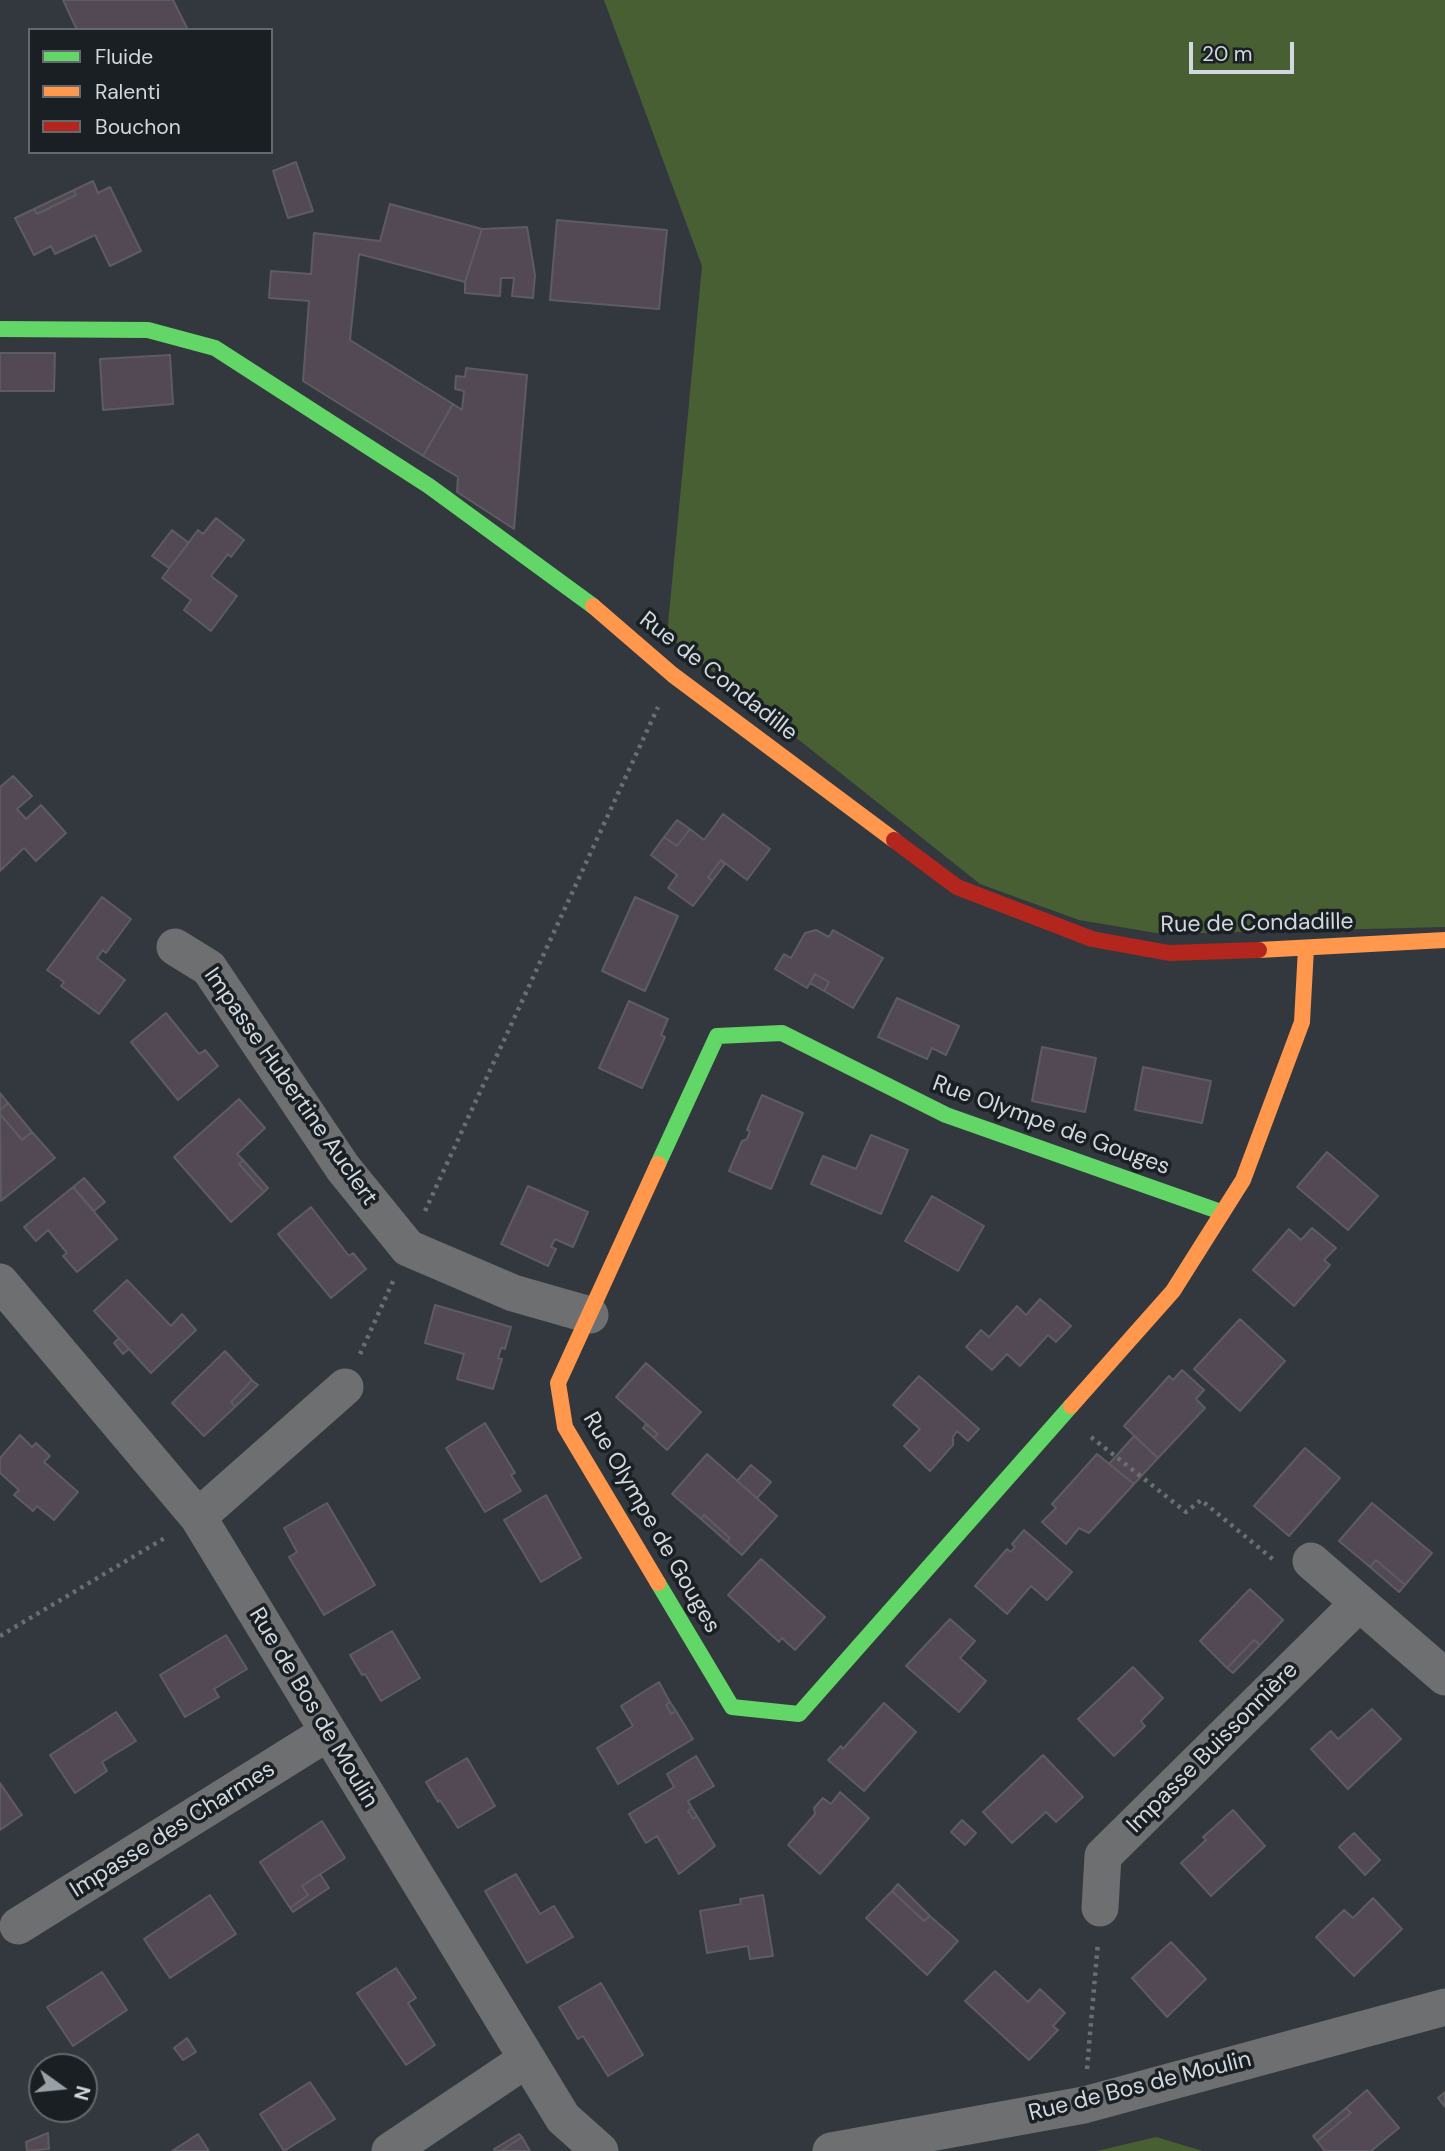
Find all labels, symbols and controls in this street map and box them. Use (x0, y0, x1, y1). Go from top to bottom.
legend (28, 28, 273, 154)
scale bar (1193, 28, 1298, 72)
text: 20 m (1202, 40, 1253, 68)
text: Fluide (95, 43, 153, 71)
text: Ralenti (95, 78, 161, 106)
text: Bouchon (95, 113, 181, 141)
street label: Rue de Condadille (633, 607, 803, 747)
street label: Rue de Condadille (1160, 909, 1354, 939)
street label: Impasse Hubertine Auclert (197, 963, 383, 1211)
street label: Rue Olympe de Gouges (929, 1070, 1173, 1182)
street label: Rue Olympe de Gouges (576, 1408, 726, 1638)
street label: Rue de Bos de Moulin (242, 1603, 384, 1813)
street label: Impasse Buissonnière (1122, 1657, 1304, 1839)
street label: Impasse des Charmes (66, 1756, 280, 1904)
street label: Rue de Bos de Moulin (1026, 2046, 1254, 2128)
north arrow (28, 2053, 98, 2123)
text: N (68, 2083, 96, 2103)

